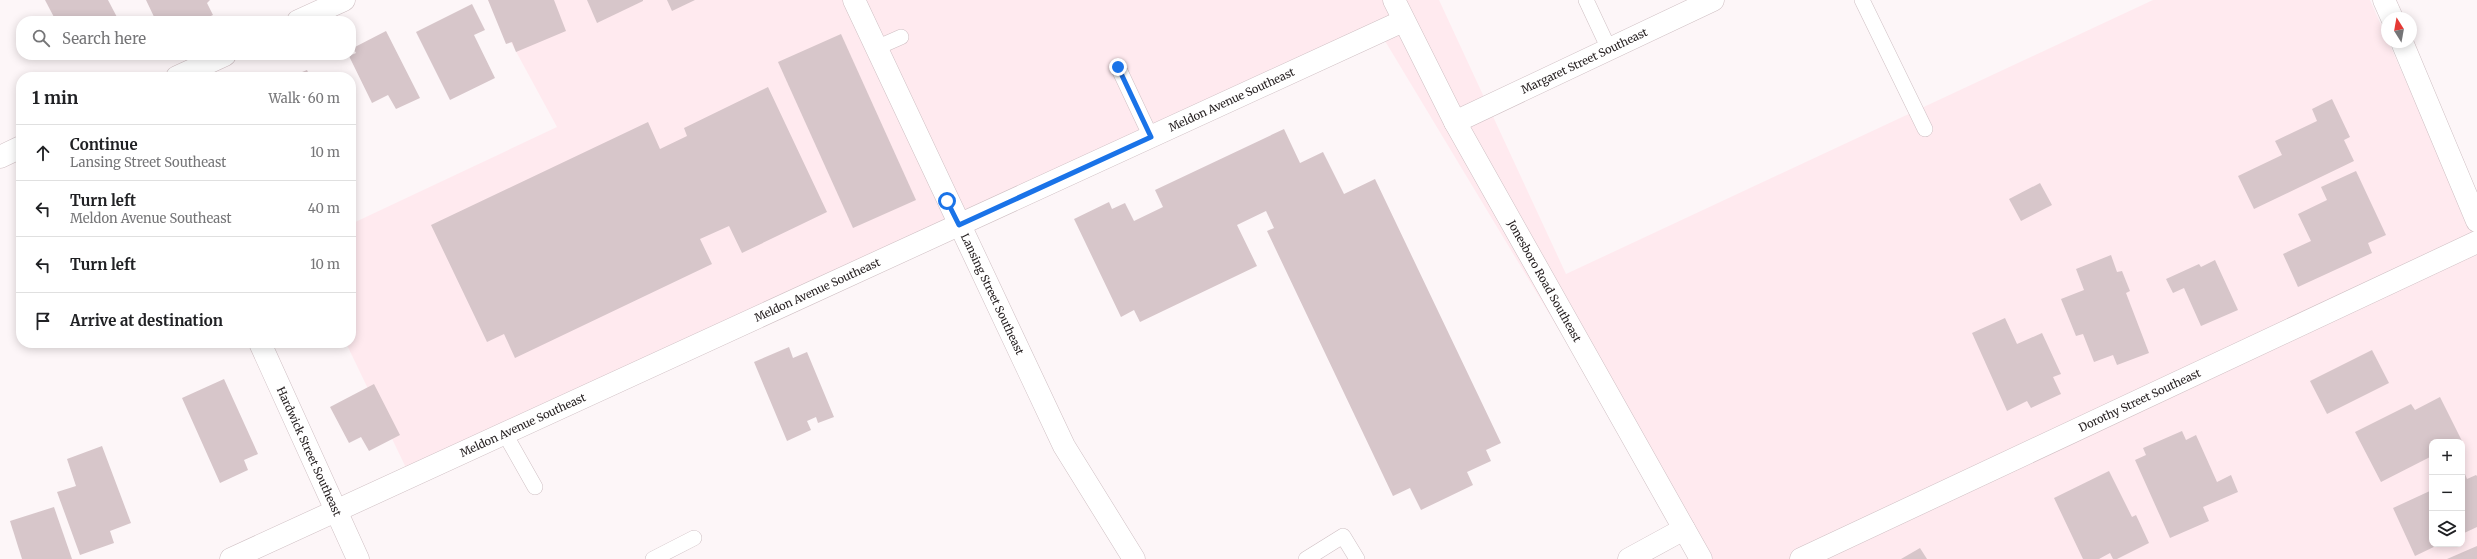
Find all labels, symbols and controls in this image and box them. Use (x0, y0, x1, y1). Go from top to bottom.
north arrow (2381, 12, 2417, 48)
search box (16, 16, 356, 60)
street label: Margaret Street Southeast (1519, 25, 1650, 97)
icon: search (30, 27, 52, 49)
text: Search here (62, 29, 146, 48)
route end (1109, 58, 1127, 76)
street label: Meldon Avenue Southeast (1166, 64, 1297, 135)
text: 1 min (32, 87, 78, 109)
text: Walk · 60 m (268, 90, 340, 107)
text: Continue (70, 135, 138, 154)
icon: ahead (32, 142, 54, 164)
text: 10 m (310, 144, 340, 161)
text: Lansing Street Southeast (70, 154, 226, 171)
text: Turn left (70, 191, 136, 210)
route start (938, 192, 956, 210)
icon: left (32, 198, 54, 220)
text: 40 m (308, 200, 340, 217)
text: Meldon Avenue Southeast (70, 210, 232, 227)
street label: Jonesboro Road Southeast (1504, 217, 1585, 345)
street label: Lansing Street Southeast (958, 231, 1027, 358)
icon: left (32, 254, 54, 276)
text: Turn left (70, 255, 136, 274)
street label: Meldon Avenue Southeast (752, 255, 883, 325)
text: 10 m (310, 256, 340, 273)
icon: arrive (32, 310, 54, 332)
text: Arrive at destination (70, 311, 223, 330)
street label: Dorothy Street Southeast (2076, 365, 2203, 435)
street label: Hardwick Street Southeast (274, 384, 345, 519)
street label: Meldon Avenue Southeast (458, 390, 589, 460)
map controls (2429, 439, 2465, 547)
button: + (2429, 439, 2465, 475)
button: − (2429, 475, 2465, 511)
button: layers (2429, 511, 2465, 547)

